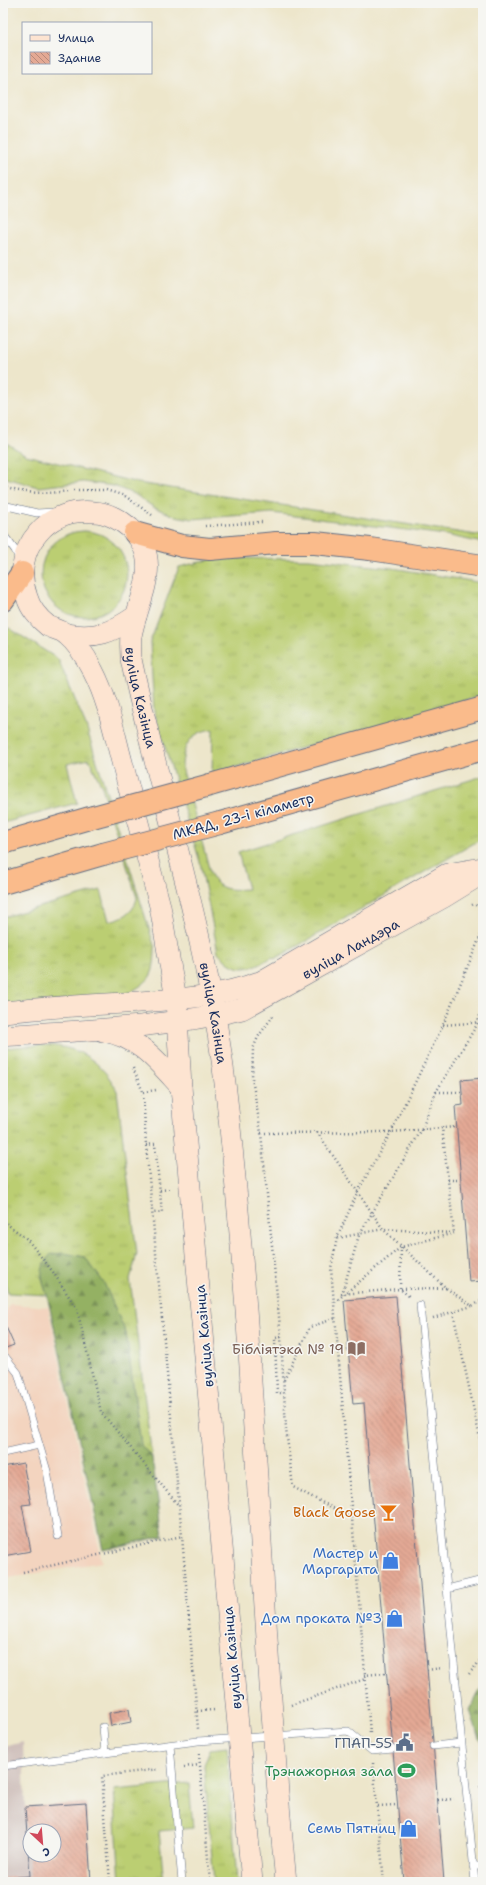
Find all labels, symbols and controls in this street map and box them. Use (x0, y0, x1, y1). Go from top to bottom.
legend (22, 22, 152, 74)
text: Улица (58, 30, 95, 46)
text: Здание (58, 50, 102, 66)
street label: вуліца Казінца (122, 647, 161, 750)
street label: МКАД, 23-і кіламетр (170, 788, 316, 844)
street label: вуліца Ландэра (299, 915, 403, 983)
street label: вуліца Казінца (196, 961, 231, 1065)
street label: вуліца Казінца (191, 1284, 217, 1388)
library icon: Бібліятэка № 19 (347, 1339, 367, 1359)
place label: Бібліятэка № 19 (232, 1340, 344, 1358)
bar icon: Black Goose (379, 1502, 399, 1522)
place label: Black Goose (293, 1503, 376, 1521)
place label: Мастер и Маргарита (302, 1544, 378, 1578)
shop icon: Мастер и Маргарита (381, 1551, 401, 1571)
street label: вуліца Казінца (219, 1606, 245, 1710)
shop icon: Дом проката №3 (385, 1608, 405, 1628)
place label: Дом проката №3 (261, 1609, 382, 1627)
public building icon: ГПАП-55 (395, 1733, 415, 1753)
place label: ГПАП-55 (334, 1734, 392, 1752)
sports icon: Трэнажорная зала (396, 1761, 416, 1781)
place label: Трэнажорная зала (265, 1762, 393, 1780)
shop icon: Семь Пятниц (399, 1818, 419, 1838)
place label: Семь Пятниц (307, 1819, 396, 1837)
north arrow (22, 1823, 62, 1863)
text: С (40, 1843, 52, 1860)

